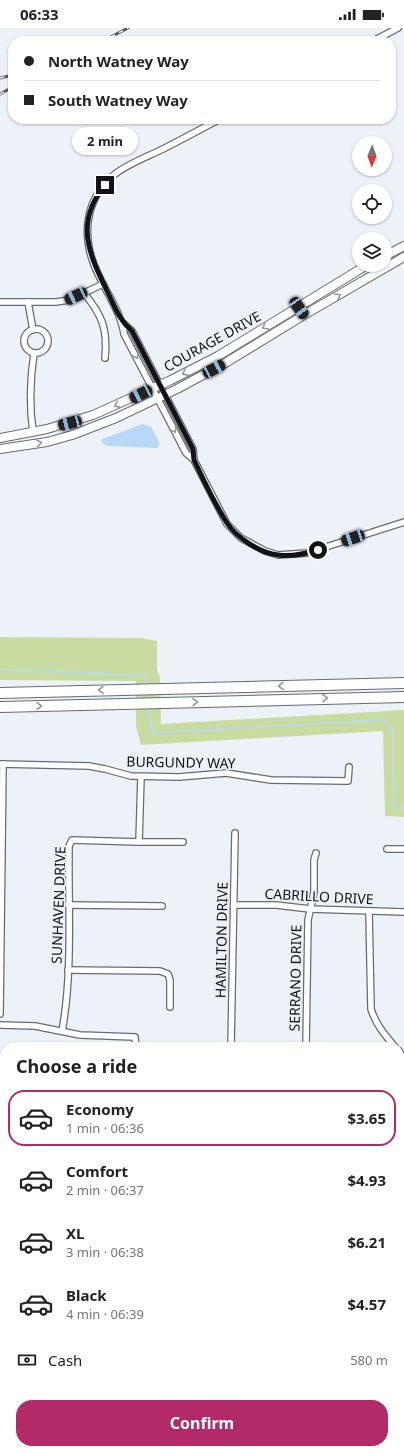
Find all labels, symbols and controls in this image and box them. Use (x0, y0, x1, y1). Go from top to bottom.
text: 06:33 (20, 4, 59, 24)
text: North Watney Way (48, 51, 189, 71)
text: South Watney Way (48, 90, 188, 110)
callout: 2 min (72, 127, 138, 155)
text: 2 min (87, 132, 123, 150)
north arrow (352, 136, 392, 176)
map controls (352, 136, 392, 272)
route end (96, 176, 114, 194)
button: locate (352, 184, 392, 224)
button: layers (352, 232, 392, 272)
car (63, 285, 89, 307)
one-way arrow (334, 293, 341, 300)
car (287, 295, 311, 321)
street label: COURAGE DRIVE (160, 306, 264, 376)
one-way arrow (262, 322, 269, 330)
one-way arrow (131, 352, 138, 360)
car (201, 358, 227, 380)
one-way arrow (182, 368, 189, 376)
car (128, 383, 154, 405)
one-way arrow (113, 400, 121, 408)
car (57, 414, 83, 432)
one-way arrow (169, 426, 177, 433)
one-way arrow (35, 440, 42, 448)
car (340, 528, 366, 548)
route start (309, 541, 327, 559)
one-way arrow (278, 682, 284, 690)
one-way arrow (98, 686, 104, 694)
one-way arrow (322, 694, 328, 703)
one-way arrow (192, 697, 198, 706)
one-way arrow (36, 701, 42, 710)
street label: BURGUNDY WAY (126, 752, 236, 772)
street label: SUNHAVEN DRIVE (46, 846, 70, 964)
street label: HAMILTON DRIVE (210, 882, 232, 998)
street label: CABRILLO DRIVE (264, 884, 374, 908)
street label: SERRANO DRIVE (285, 924, 305, 1032)
text: Choose a ride (16, 1054, 137, 1078)
text: Economy (66, 1099, 134, 1119)
icon: car (18, 1100, 54, 1136)
text: $3.65 (347, 1108, 386, 1128)
text: 1 min · 06:36 (66, 1119, 144, 1137)
text: Comfort (66, 1161, 128, 1181)
icon: car (18, 1162, 54, 1198)
text: $4.93 (347, 1170, 386, 1190)
text: 2 min · 06:37 (66, 1181, 144, 1199)
text: XL (66, 1223, 84, 1243)
icon: car (18, 1224, 54, 1260)
text: $6.21 (347, 1232, 386, 1252)
text: 3 min · 06:38 (66, 1243, 144, 1261)
text: Black (66, 1285, 106, 1305)
icon: car (18, 1286, 54, 1322)
text: $4.57 (347, 1294, 386, 1314)
text: 4 min · 06:39 (66, 1305, 144, 1323)
icon: cash (16, 1349, 38, 1371)
text: Cash (48, 1350, 82, 1370)
text: 580 m (350, 1351, 388, 1369)
button: Confirm (16, 1400, 388, 1446)

